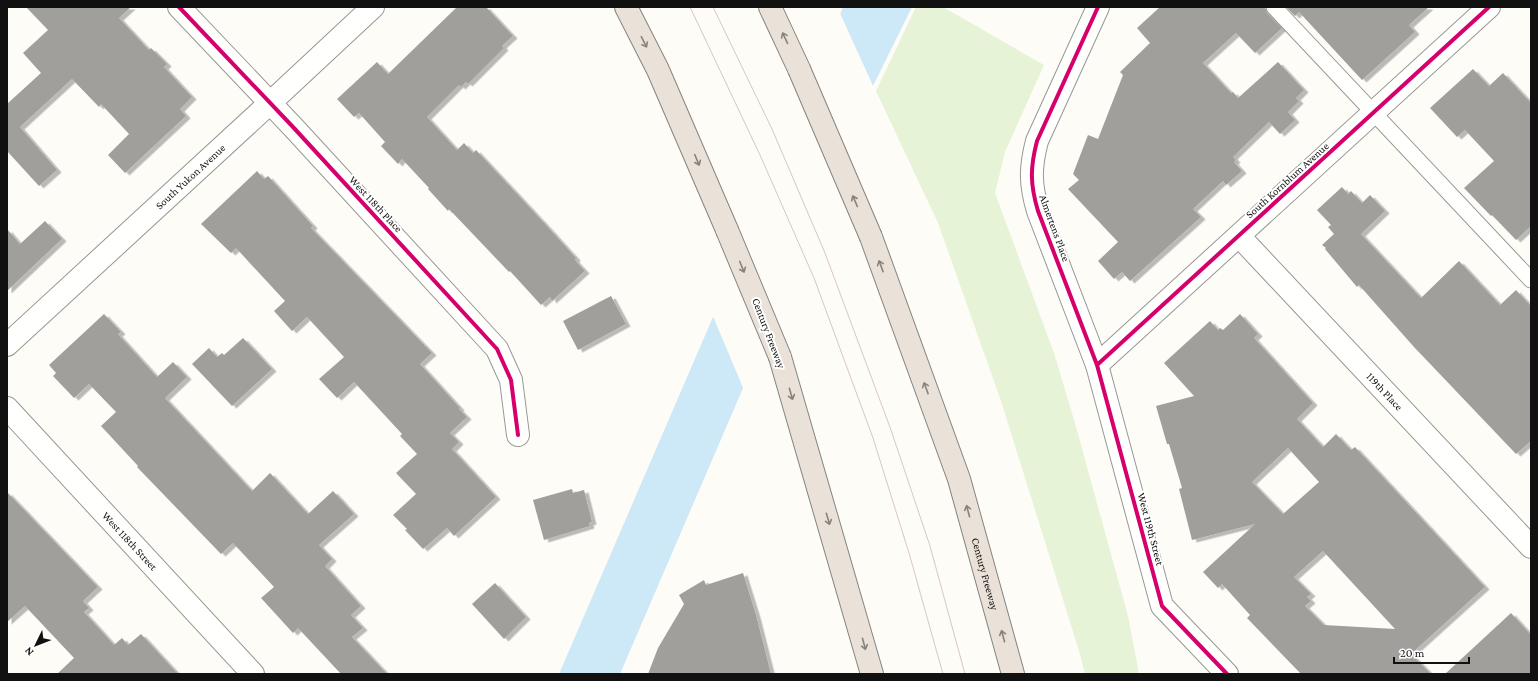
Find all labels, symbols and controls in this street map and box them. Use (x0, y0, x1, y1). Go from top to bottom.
one-way arrow (781, 32, 788, 44)
one-way arrow (641, 35, 648, 47)
street label: South Kornblum Avenue (1243, 140, 1331, 220)
street label: South Yukon Avenue (153, 141, 228, 211)
one-way arrow (694, 154, 701, 166)
street label: West 118th Place (347, 174, 405, 235)
street label: Almertens Place (1037, 193, 1073, 263)
one-way arrow (851, 195, 859, 207)
one-way arrow (739, 260, 747, 272)
one-way arrow (877, 261, 885, 273)
street label: Century Freeway (749, 296, 788, 371)
street label: 119th Place (1364, 370, 1406, 413)
one-way arrow (922, 382, 929, 395)
one-way arrow (788, 388, 795, 401)
street label: West 119th Street (1136, 491, 1167, 567)
one-way arrow (964, 505, 971, 518)
street label: West 118th Street (100, 509, 160, 573)
one-way arrow (825, 512, 832, 525)
street label: Century Freeway (970, 536, 1001, 613)
north arrow (16, 625, 56, 665)
one-way arrow (999, 630, 1006, 643)
one-way arrow (861, 637, 868, 650)
scale bar (1394, 639, 1469, 665)
text: N (21, 645, 36, 659)
text: 20 m (1400, 646, 1425, 660)

